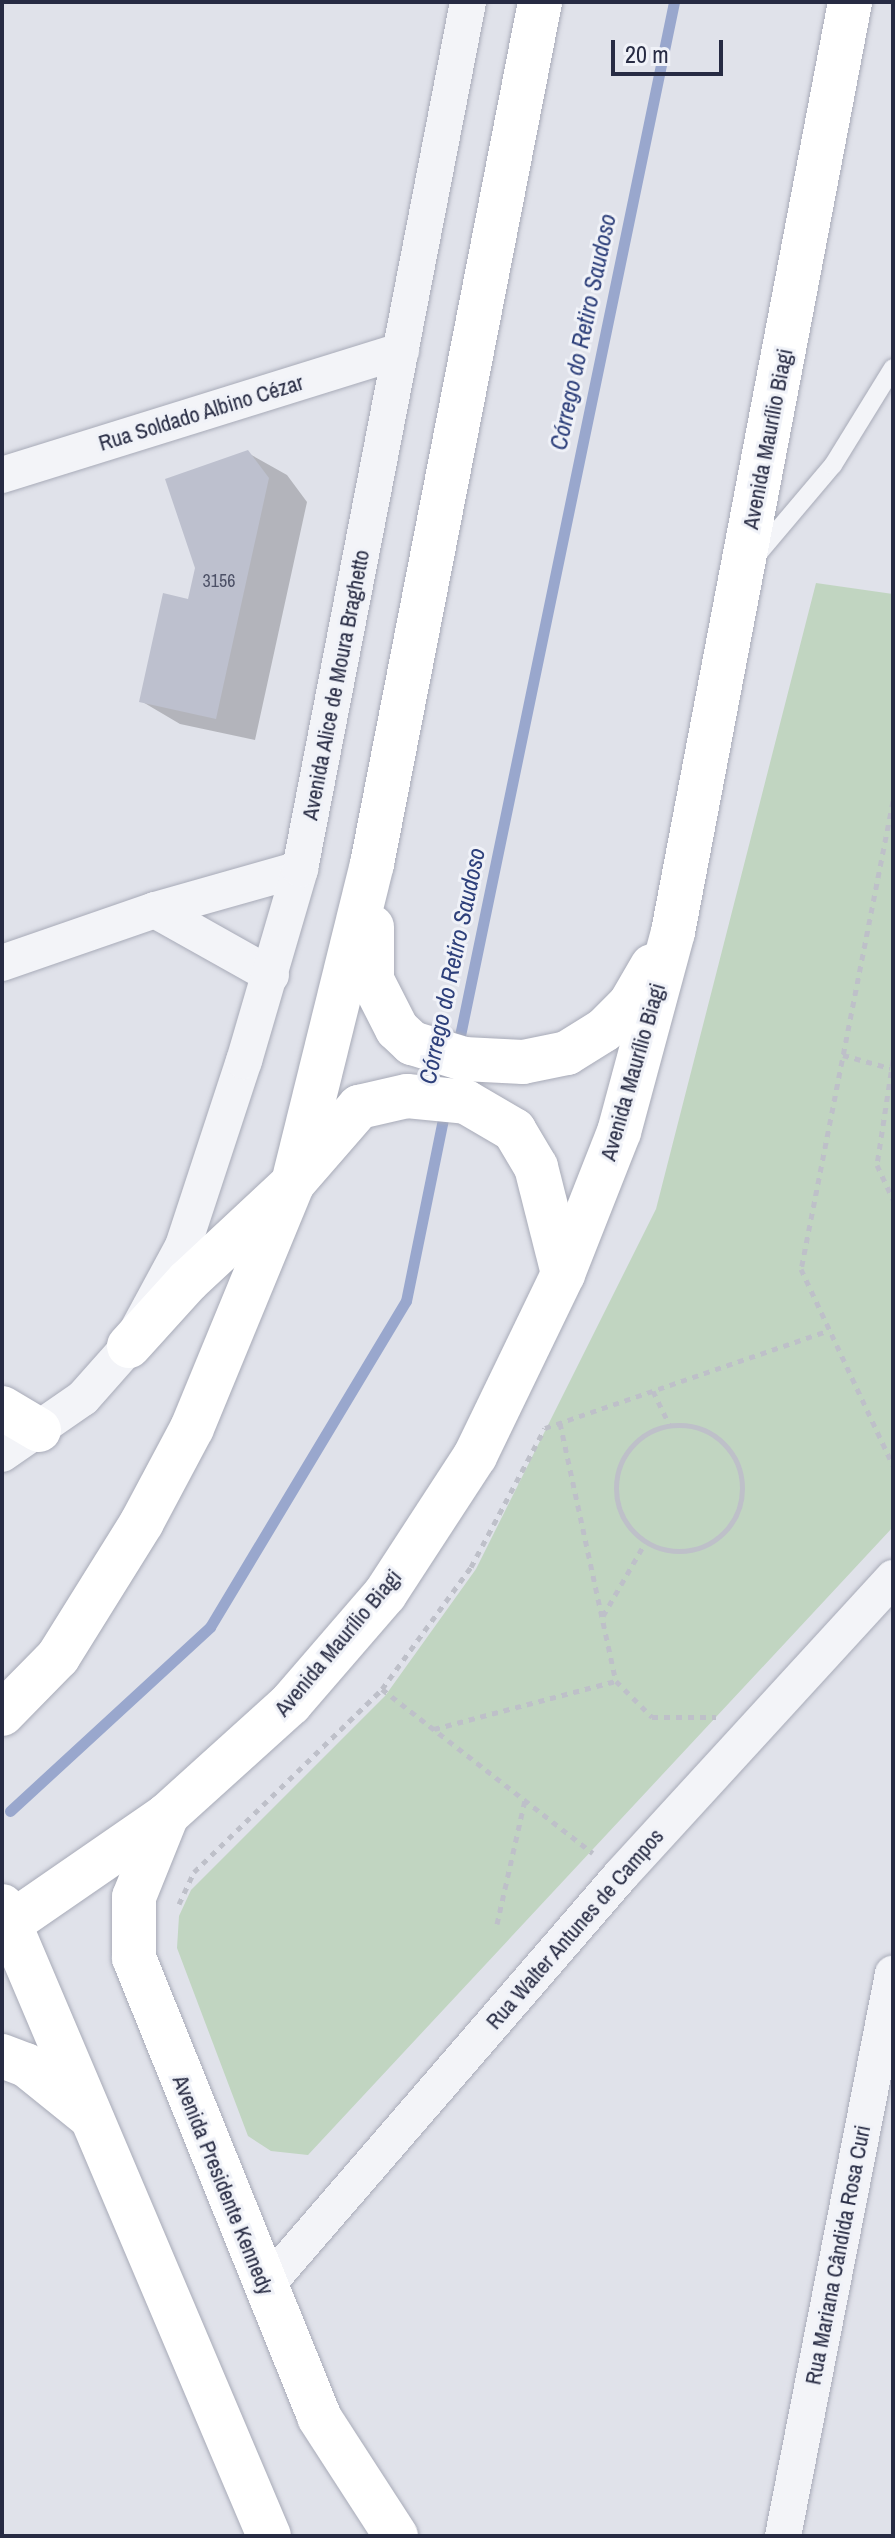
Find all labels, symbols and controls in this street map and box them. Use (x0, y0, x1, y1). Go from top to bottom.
scale bar (615, 24, 727, 74)
text: 20 m (625, 38, 669, 70)
water label: Córrego do Retiro Saudoso (544, 211, 622, 453)
street label: Avenida Maurílio Biagi (738, 347, 798, 531)
street label: Rua Soldado Albino Cézar (95, 369, 307, 457)
street label: Avenida Alice de Moura Braghetto (297, 547, 375, 823)
house number: 3156 (203, 570, 235, 592)
water label: Córrego do Retiro Saudoso (413, 845, 491, 1087)
street label: Avenida Maurílio Biagi (595, 980, 671, 1164)
street label: Avenida Maurílio Biagi (269, 1564, 407, 1722)
street label: Rua Walter Antunes de Campos (480, 1823, 670, 2035)
street label: Avenida Presidente Kennedy (167, 2071, 279, 2299)
street label: Rua Mariana Cândida Rosa Curi (800, 2123, 876, 2387)

